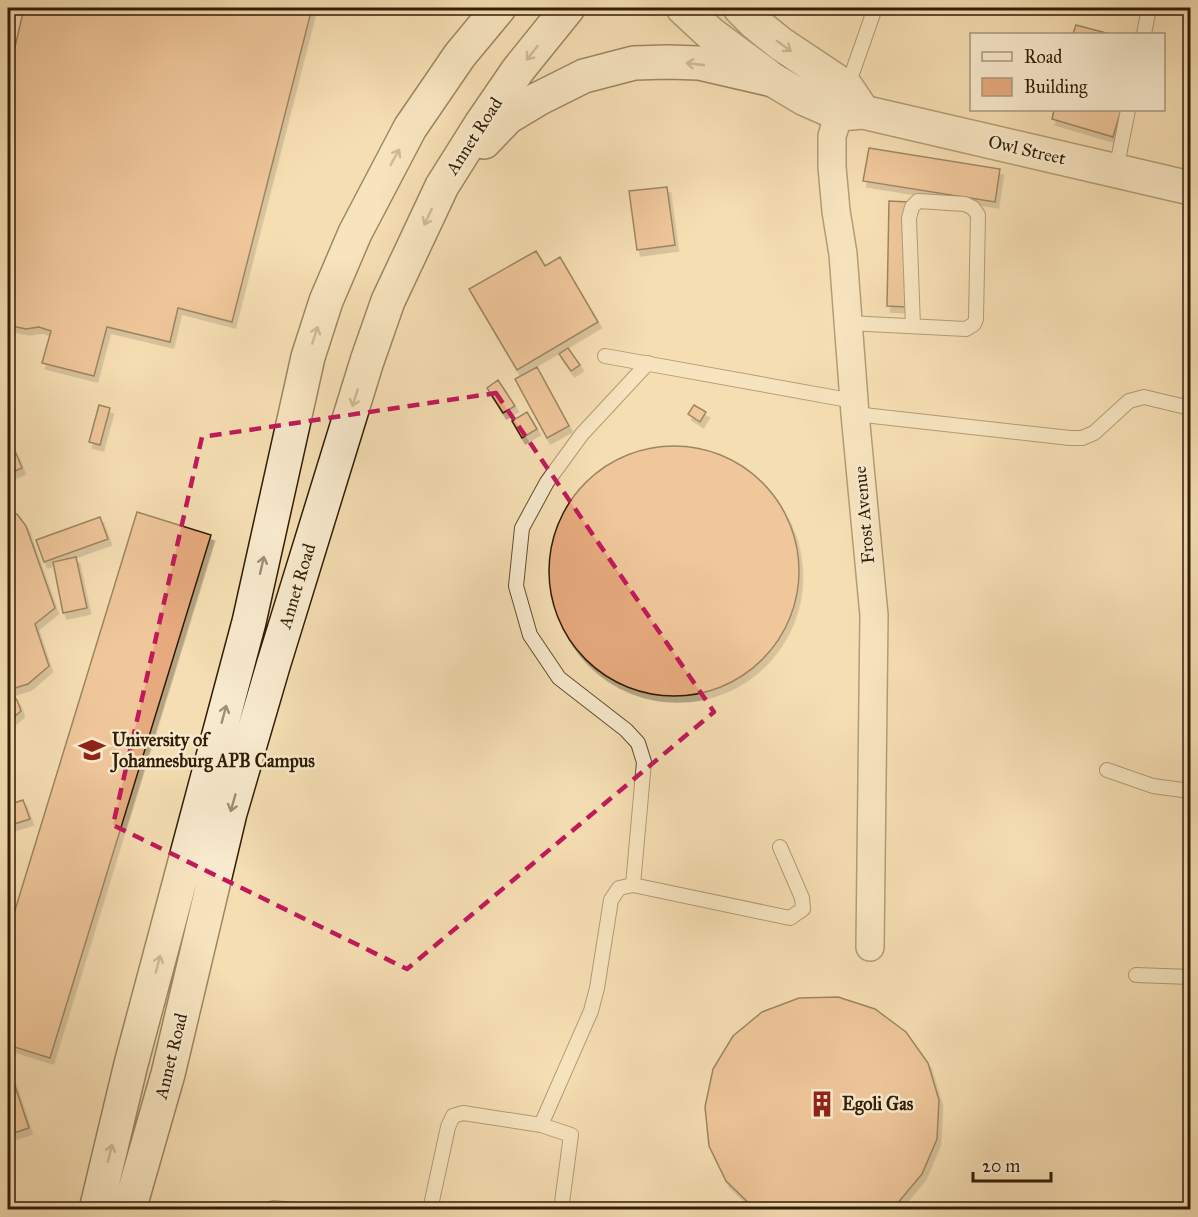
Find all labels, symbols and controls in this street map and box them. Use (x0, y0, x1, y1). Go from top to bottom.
legend (970, 33, 1165, 111)
one-way arrow (776, 40, 792, 52)
one-way arrow (525, 45, 538, 61)
text: Road (1024, 46, 1062, 68)
one-way arrow (686, 58, 705, 69)
text: Building (1024, 76, 1088, 99)
street label: Annet Road (440, 93, 507, 180)
street label: Owl Street (986, 130, 1069, 170)
one-way arrow (389, 149, 401, 166)
one-way arrow (421, 208, 433, 226)
one-way arrow (311, 326, 322, 345)
one-way arrow (349, 388, 360, 407)
street label: Frost Avenue (849, 465, 879, 565)
street label: Annet Road (273, 541, 320, 632)
one-way arrow (256, 556, 268, 575)
one-way arrow (219, 705, 231, 724)
place label: University of Johannesburg APB Campus (110, 729, 315, 773)
school or university icon: University of Johannesburg APB Campus (77, 735, 107, 765)
one-way arrow (227, 793, 238, 812)
one-way arrow (152, 954, 164, 973)
street label: Annet Road (149, 1011, 192, 1102)
building icon: Egoli Gas (807, 1089, 837, 1119)
place label: Egoli Gas (842, 1093, 914, 1116)
one-way arrow (104, 1143, 116, 1162)
scale bar (973, 1145, 1051, 1183)
text: 20 m (982, 1155, 1020, 1177)

